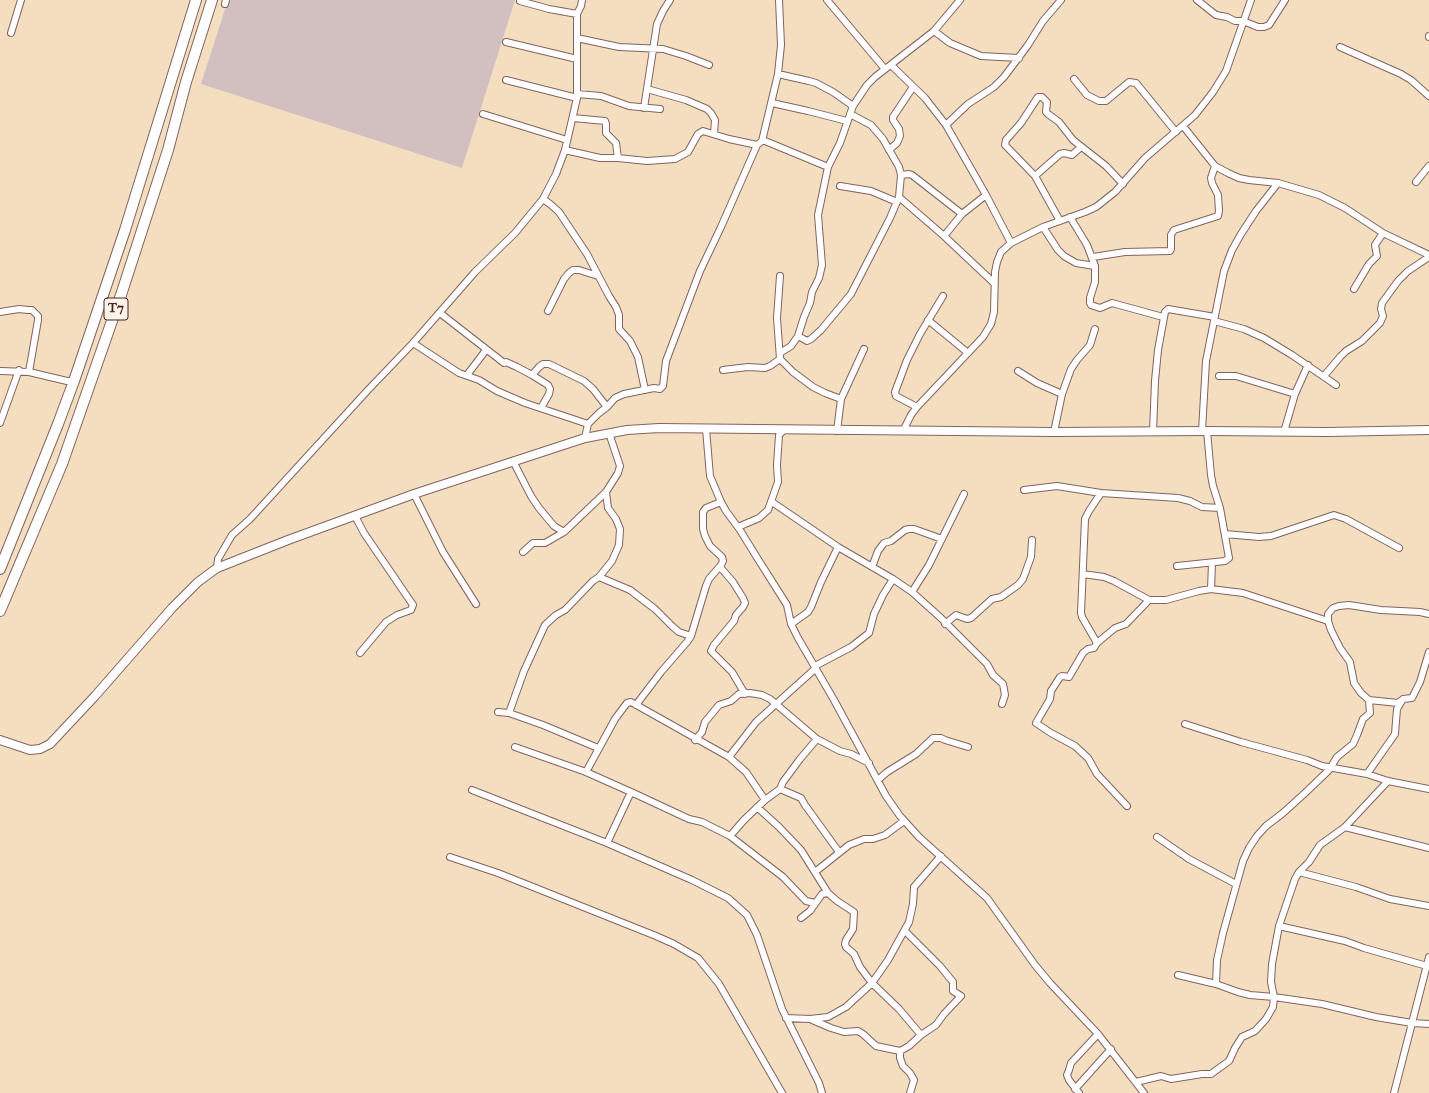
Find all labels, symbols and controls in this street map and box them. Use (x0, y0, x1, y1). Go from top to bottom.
road number: T7 (104, 298, 128, 320)

